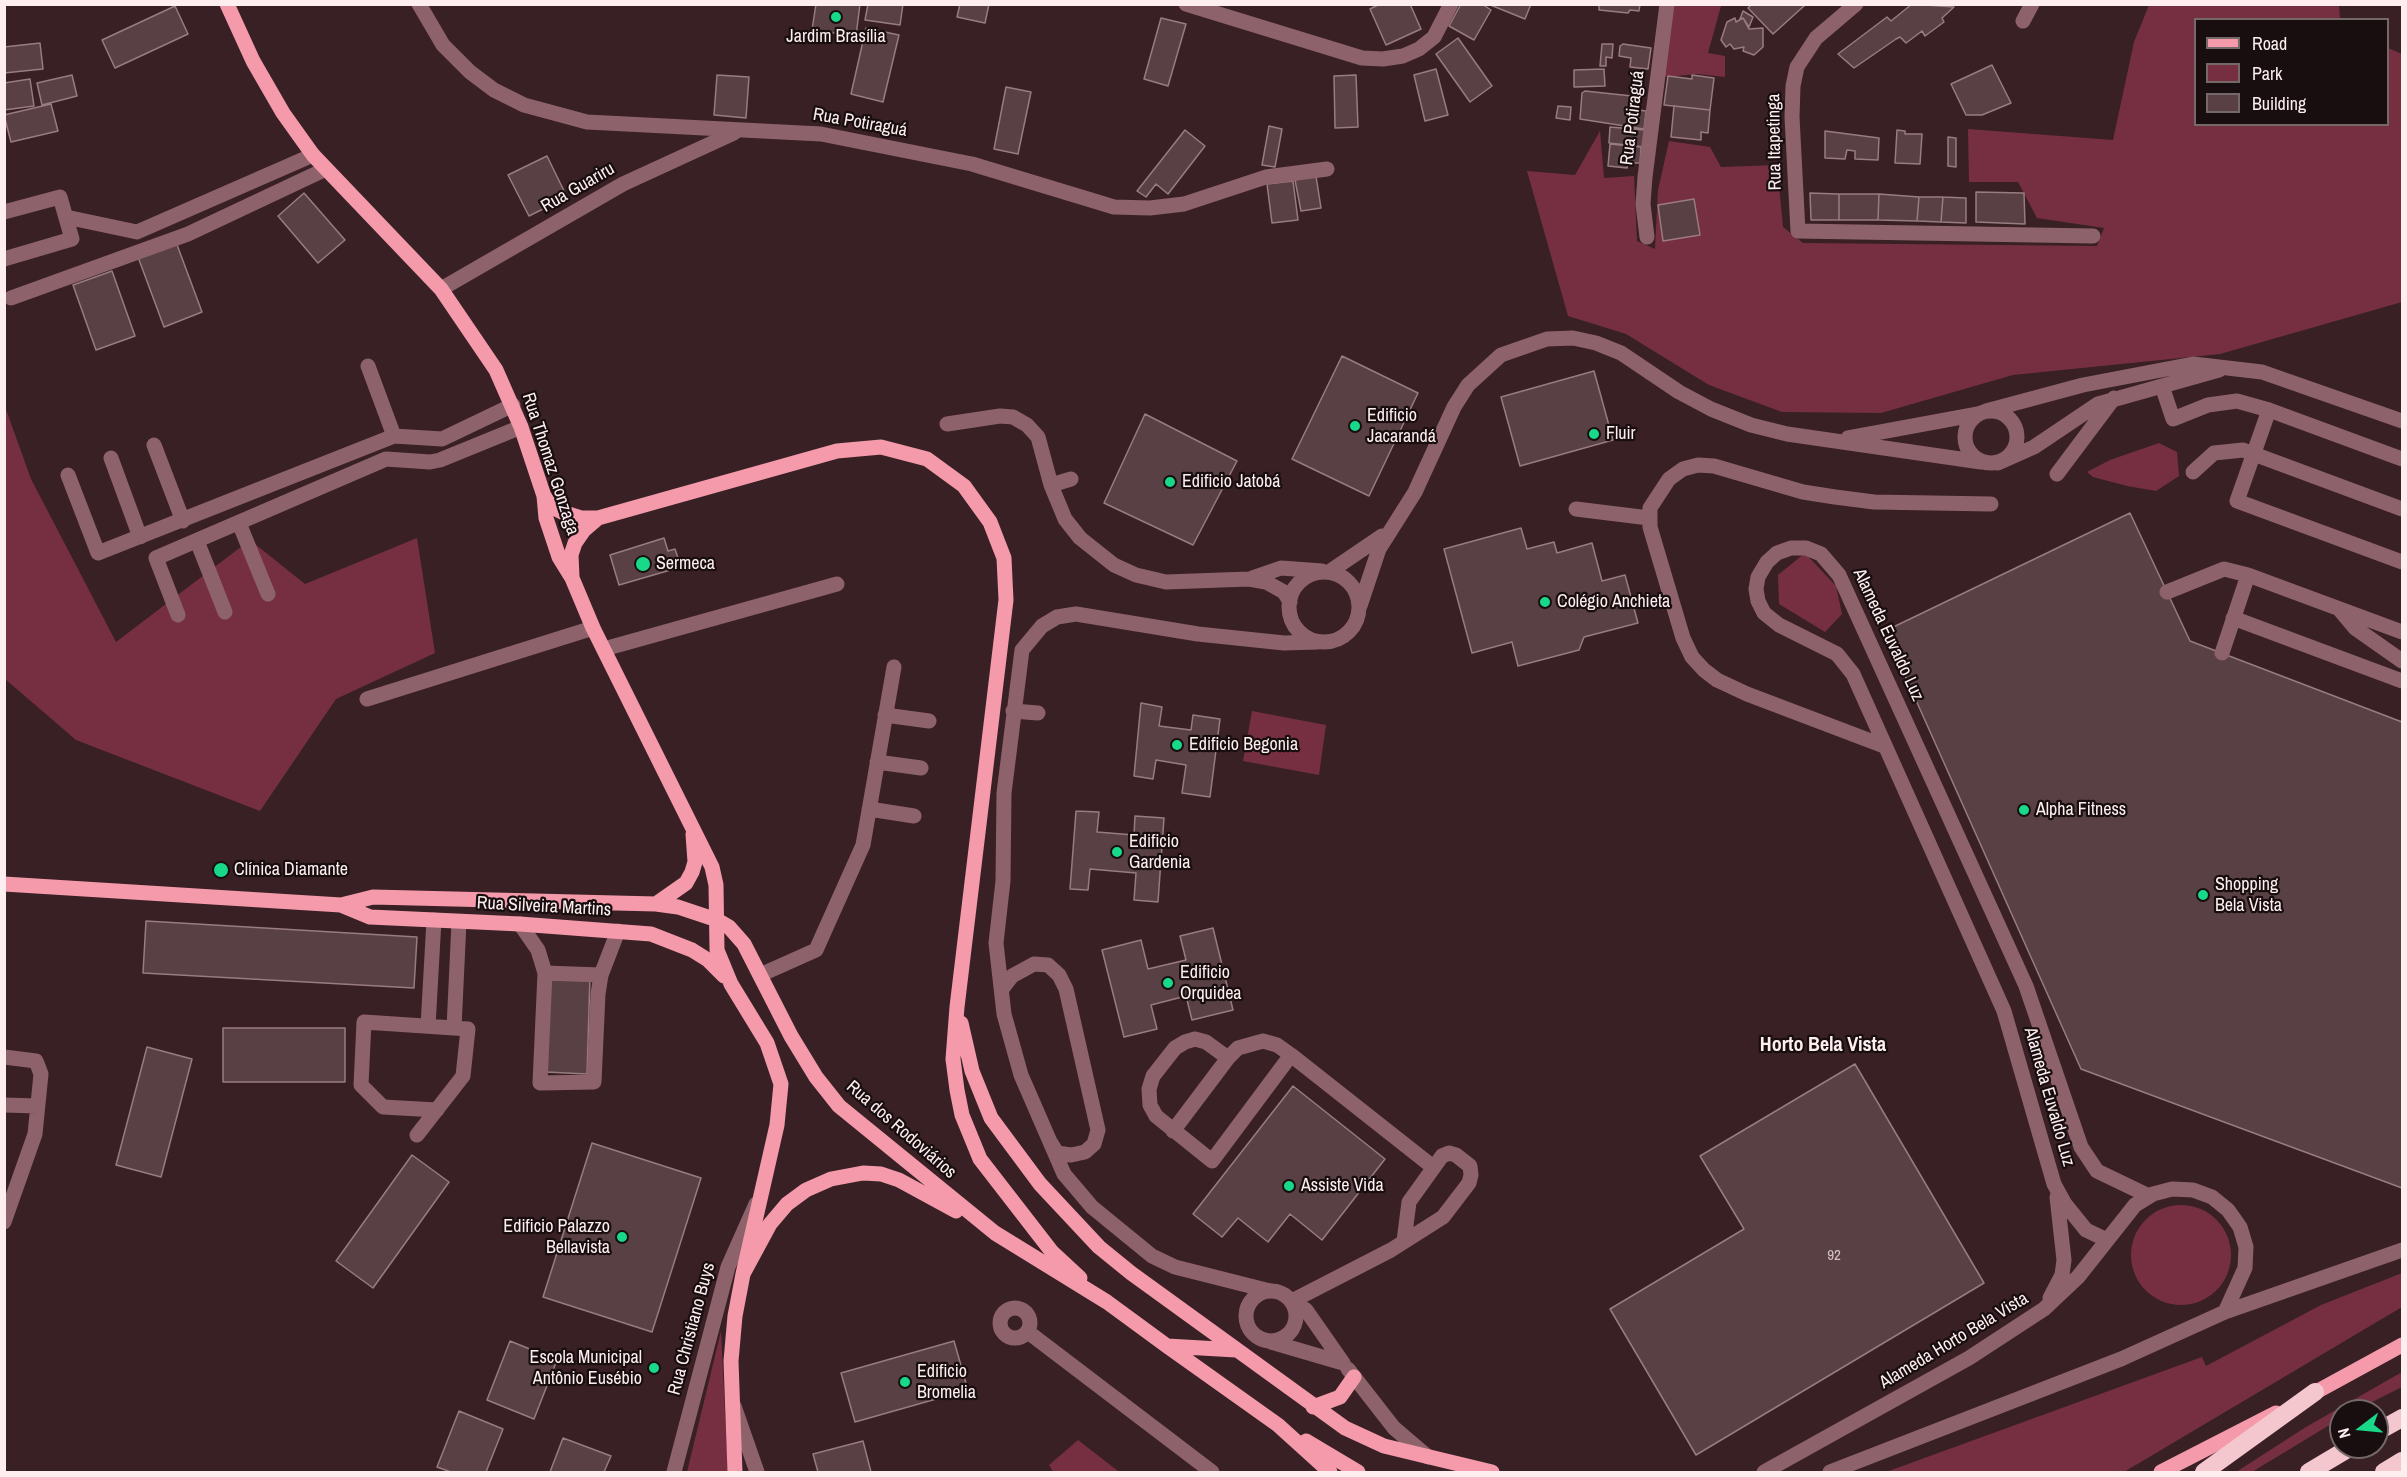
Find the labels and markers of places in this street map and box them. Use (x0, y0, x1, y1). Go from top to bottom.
marker: Jardim Brasília (829, 10, 843, 24)
place label: Jardim Brasília (786, 26, 886, 48)
place label: Edificio Jacarandá (1367, 405, 1436, 448)
marker: Edificio Jacarandá (1348, 419, 1362, 433)
place label: Fluir (1606, 423, 1636, 445)
marker: Fluir (1587, 427, 1601, 441)
place label: Edificio Jatobá (1182, 471, 1280, 493)
marker: Edificio Jatobá (1163, 475, 1177, 489)
place label: Sermeca (656, 553, 715, 575)
marker: Sermeca (634, 555, 652, 573)
place label: Colégio Anchieta (1557, 591, 1670, 613)
marker: Colégio Anchieta (1538, 595, 1552, 609)
place label: Edificio Begonia (1189, 734, 1298, 756)
marker: Edificio Begonia (1170, 738, 1184, 752)
place label: Alpha Fitness (2036, 799, 2126, 821)
marker: Alpha Fitness (2017, 803, 2031, 817)
place label: Edificio Gardenia (1129, 831, 1191, 874)
marker: Edificio Gardenia (1110, 845, 1124, 859)
place label: Clínica Diamante (234, 859, 348, 881)
marker: Clínica Diamante (212, 861, 230, 879)
place label: Shopping Bela Vista (2215, 874, 2282, 916)
marker: Shopping Bela Vista (2196, 888, 2210, 902)
place label: Edificio Orquidea (1180, 962, 1242, 1004)
marker: Edificio Orquidea (1161, 976, 1175, 990)
place label: Assiste Vida (1301, 1175, 1384, 1197)
marker: Assiste Vida (1282, 1179, 1296, 1193)
place label: Edificio Palazzo Bellavista (503, 1216, 610, 1258)
marker: Edificio Palazzo Bellavista (615, 1230, 629, 1244)
place label: Escola Municipal Antônio Eusébio (530, 1347, 642, 1390)
marker: Escola Municipal Antônio Eusébio (647, 1361, 661, 1375)
place label: Edificio Bromelia (917, 1361, 976, 1404)
marker: Edificio Bromelia (898, 1375, 912, 1389)

